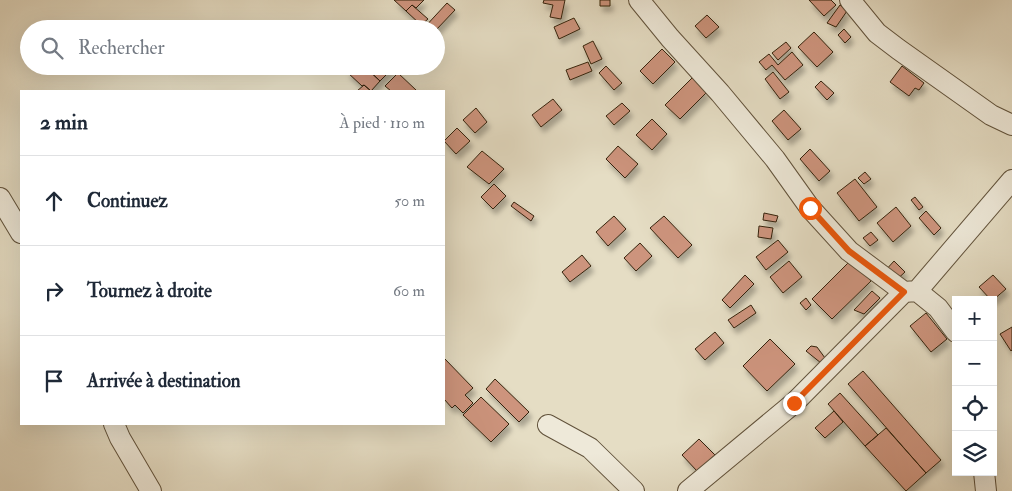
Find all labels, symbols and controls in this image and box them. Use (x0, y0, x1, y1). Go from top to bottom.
search box (20, 20, 445, 75)
icon: search (38, 34, 66, 62)
text: Rechercher (78, 36, 165, 60)
text: 2 min (40, 109, 88, 136)
text: À pied · 110 m (340, 113, 425, 133)
icon: ahead (40, 187, 68, 215)
text: Continuez (87, 189, 168, 213)
text: 50 m (394, 191, 425, 211)
route start (799, 197, 822, 220)
icon: right (40, 277, 68, 305)
text: Tournez à droite (87, 279, 212, 303)
text: 60 m (393, 281, 425, 301)
map controls (952, 296, 997, 476)
button: + (952, 296, 997, 341)
button: − (952, 341, 997, 386)
icon: arrive (40, 367, 68, 395)
text: Arrivée à destination (87, 369, 241, 393)
button: locate (952, 386, 997, 431)
route end (783, 392, 806, 415)
button: layers (952, 431, 997, 476)

